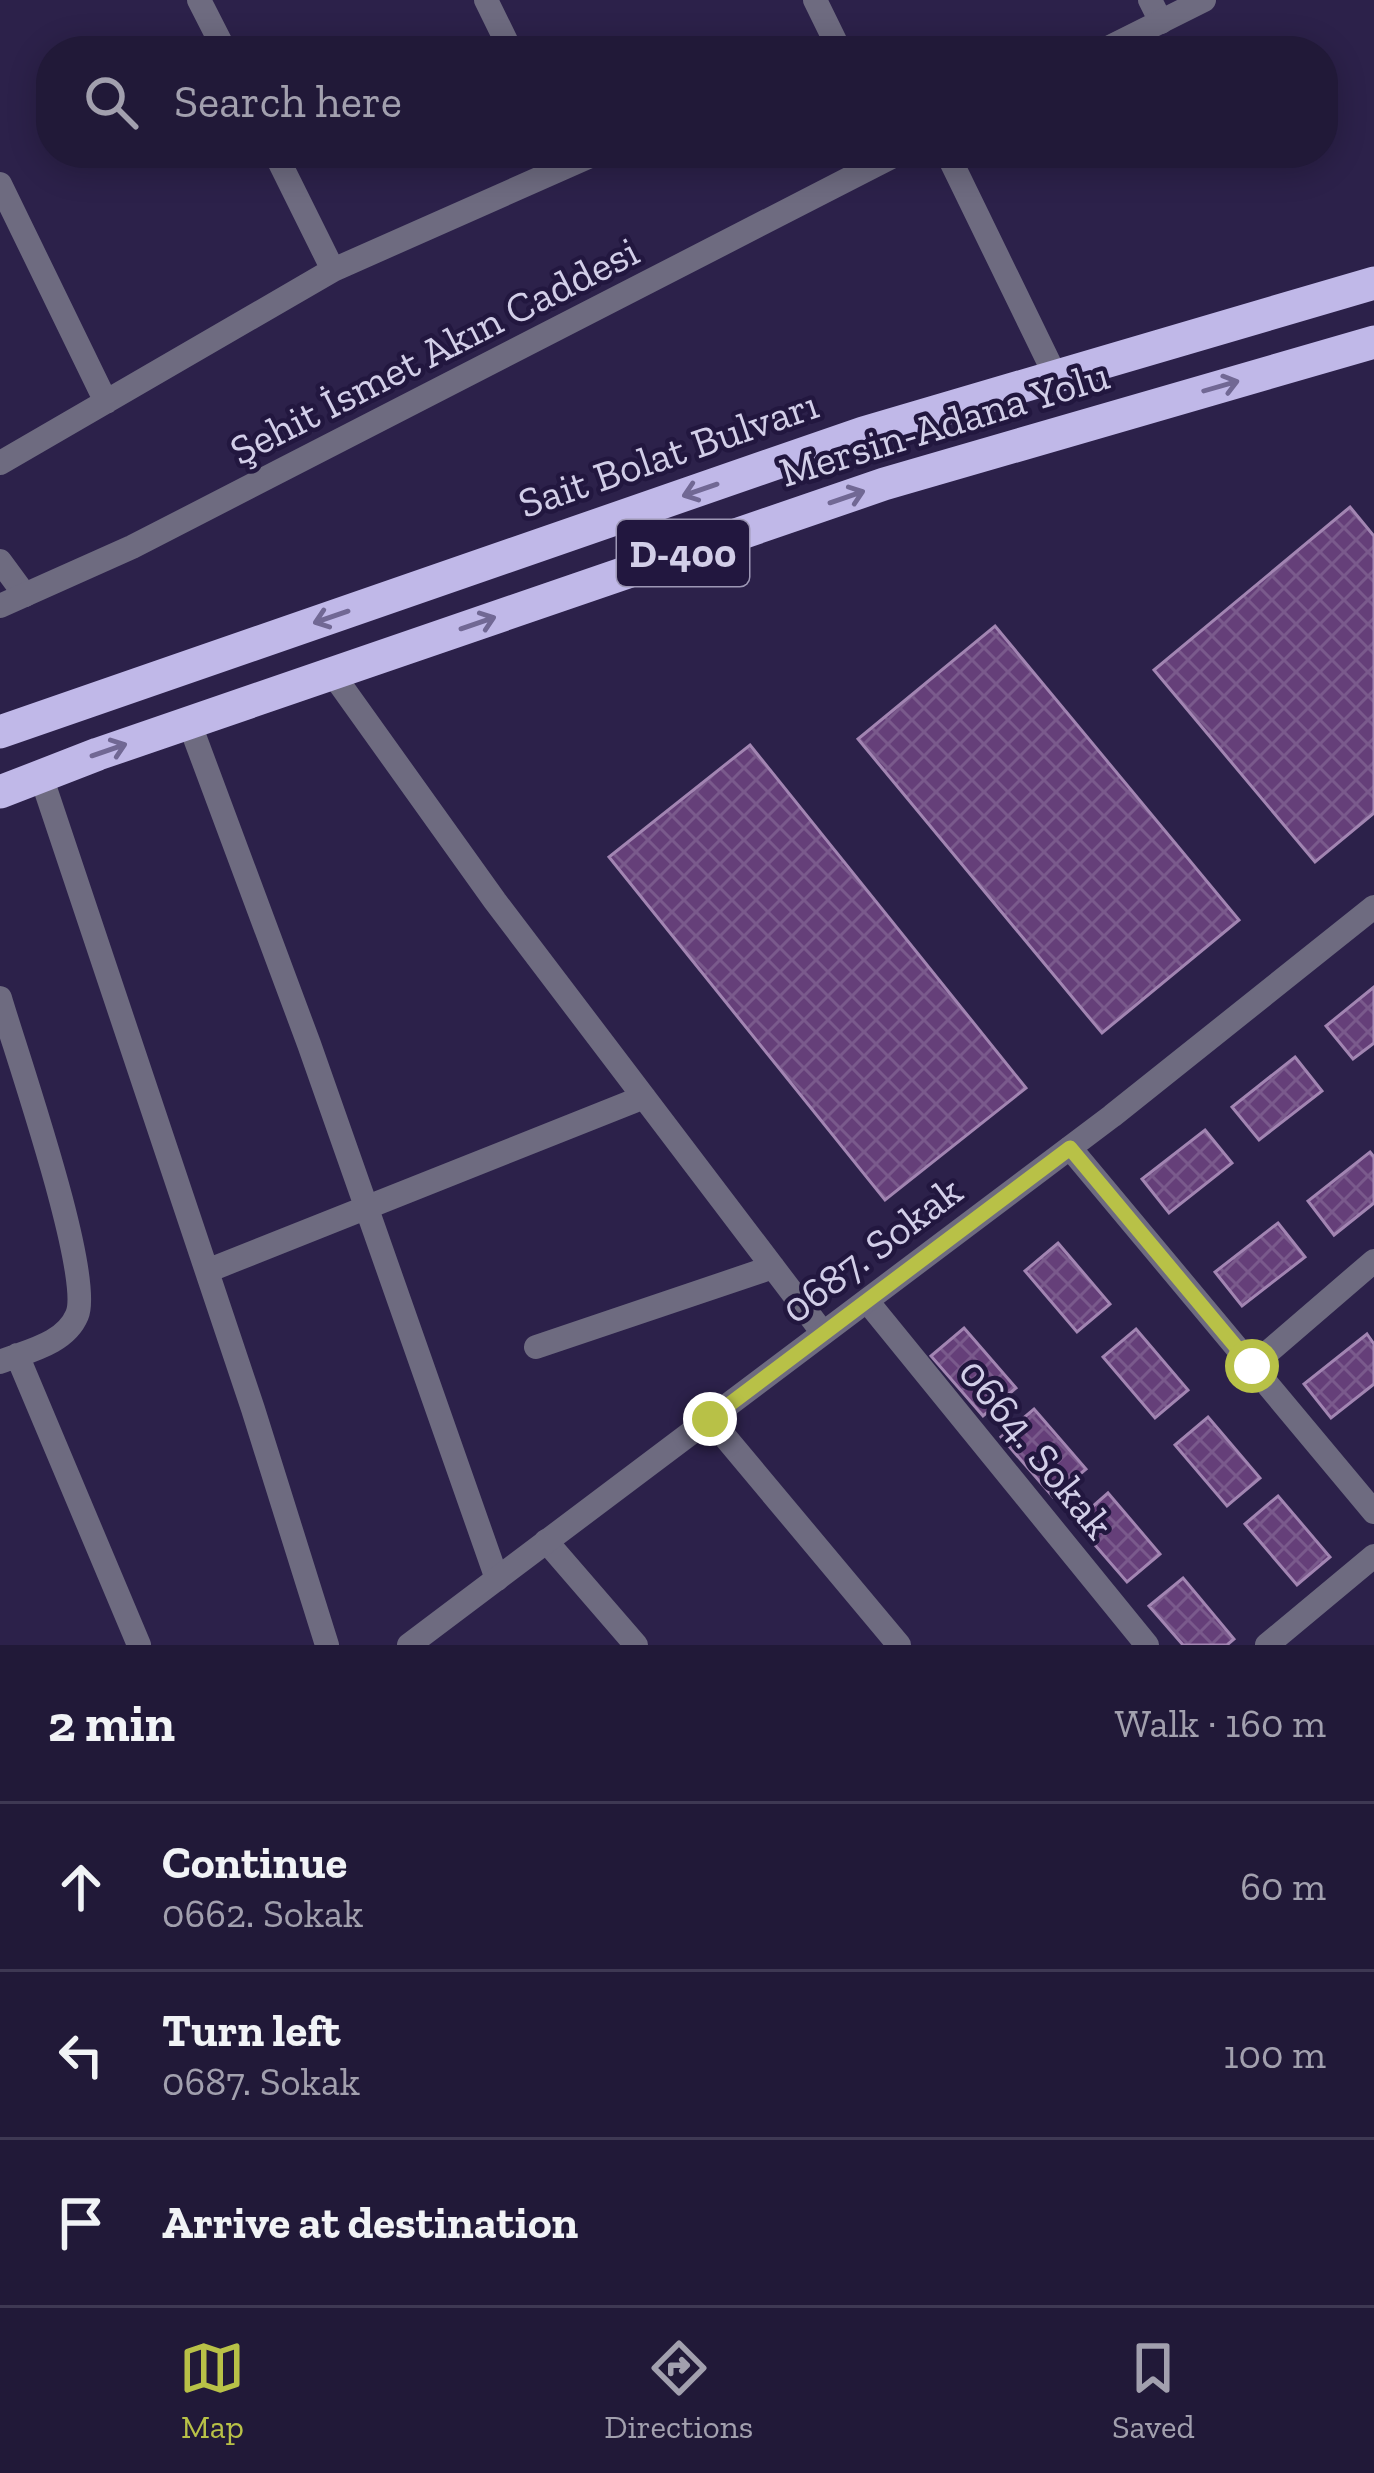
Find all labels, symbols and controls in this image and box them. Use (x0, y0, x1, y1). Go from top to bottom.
search box (36, 36, 1338, 168)
icon: search (78, 69, 144, 135)
text: Search here (174, 75, 402, 129)
street label: Şehit İsmet Akın Caddesi (221, 225, 647, 476)
street label: Mersin-Adana Yolu (773, 349, 1115, 498)
one-way arrow (1201, 374, 1239, 396)
street label: Sait Bolat Bulvarı (512, 378, 825, 529)
one-way arrow (682, 480, 720, 502)
one-way arrow (828, 485, 865, 506)
road number: D-400 (617, 520, 749, 586)
one-way arrow (314, 608, 351, 629)
one-way arrow (459, 611, 496, 632)
one-way arrow (90, 738, 127, 759)
street label: 0687. Sokak (771, 1165, 972, 1334)
route start (1225, 1339, 1279, 1393)
street label: 0664. Sokak (948, 1348, 1125, 1549)
route end (683, 1392, 737, 1446)
text: 2 min (48, 1693, 175, 1754)
text: Walk · 160 m (1115, 1700, 1326, 1747)
text: Continue (162, 1836, 347, 1890)
icon: ahead (48, 1854, 114, 1920)
text: 60 m (1240, 1863, 1326, 1910)
text: 0662. Sokak (162, 1890, 363, 1937)
text: Turn left (162, 2004, 340, 2058)
icon: left (48, 2022, 114, 2088)
text: 100 m (1224, 2031, 1326, 2078)
text: 0687. Sokak (162, 2058, 360, 2105)
icon: arrive (48, 2190, 114, 2256)
text: Arrive at destination (162, 2196, 578, 2250)
tab: Map (179, 2335, 245, 2446)
tab: Directions (604, 2335, 753, 2446)
tab: Saved (1112, 2335, 1195, 2446)

